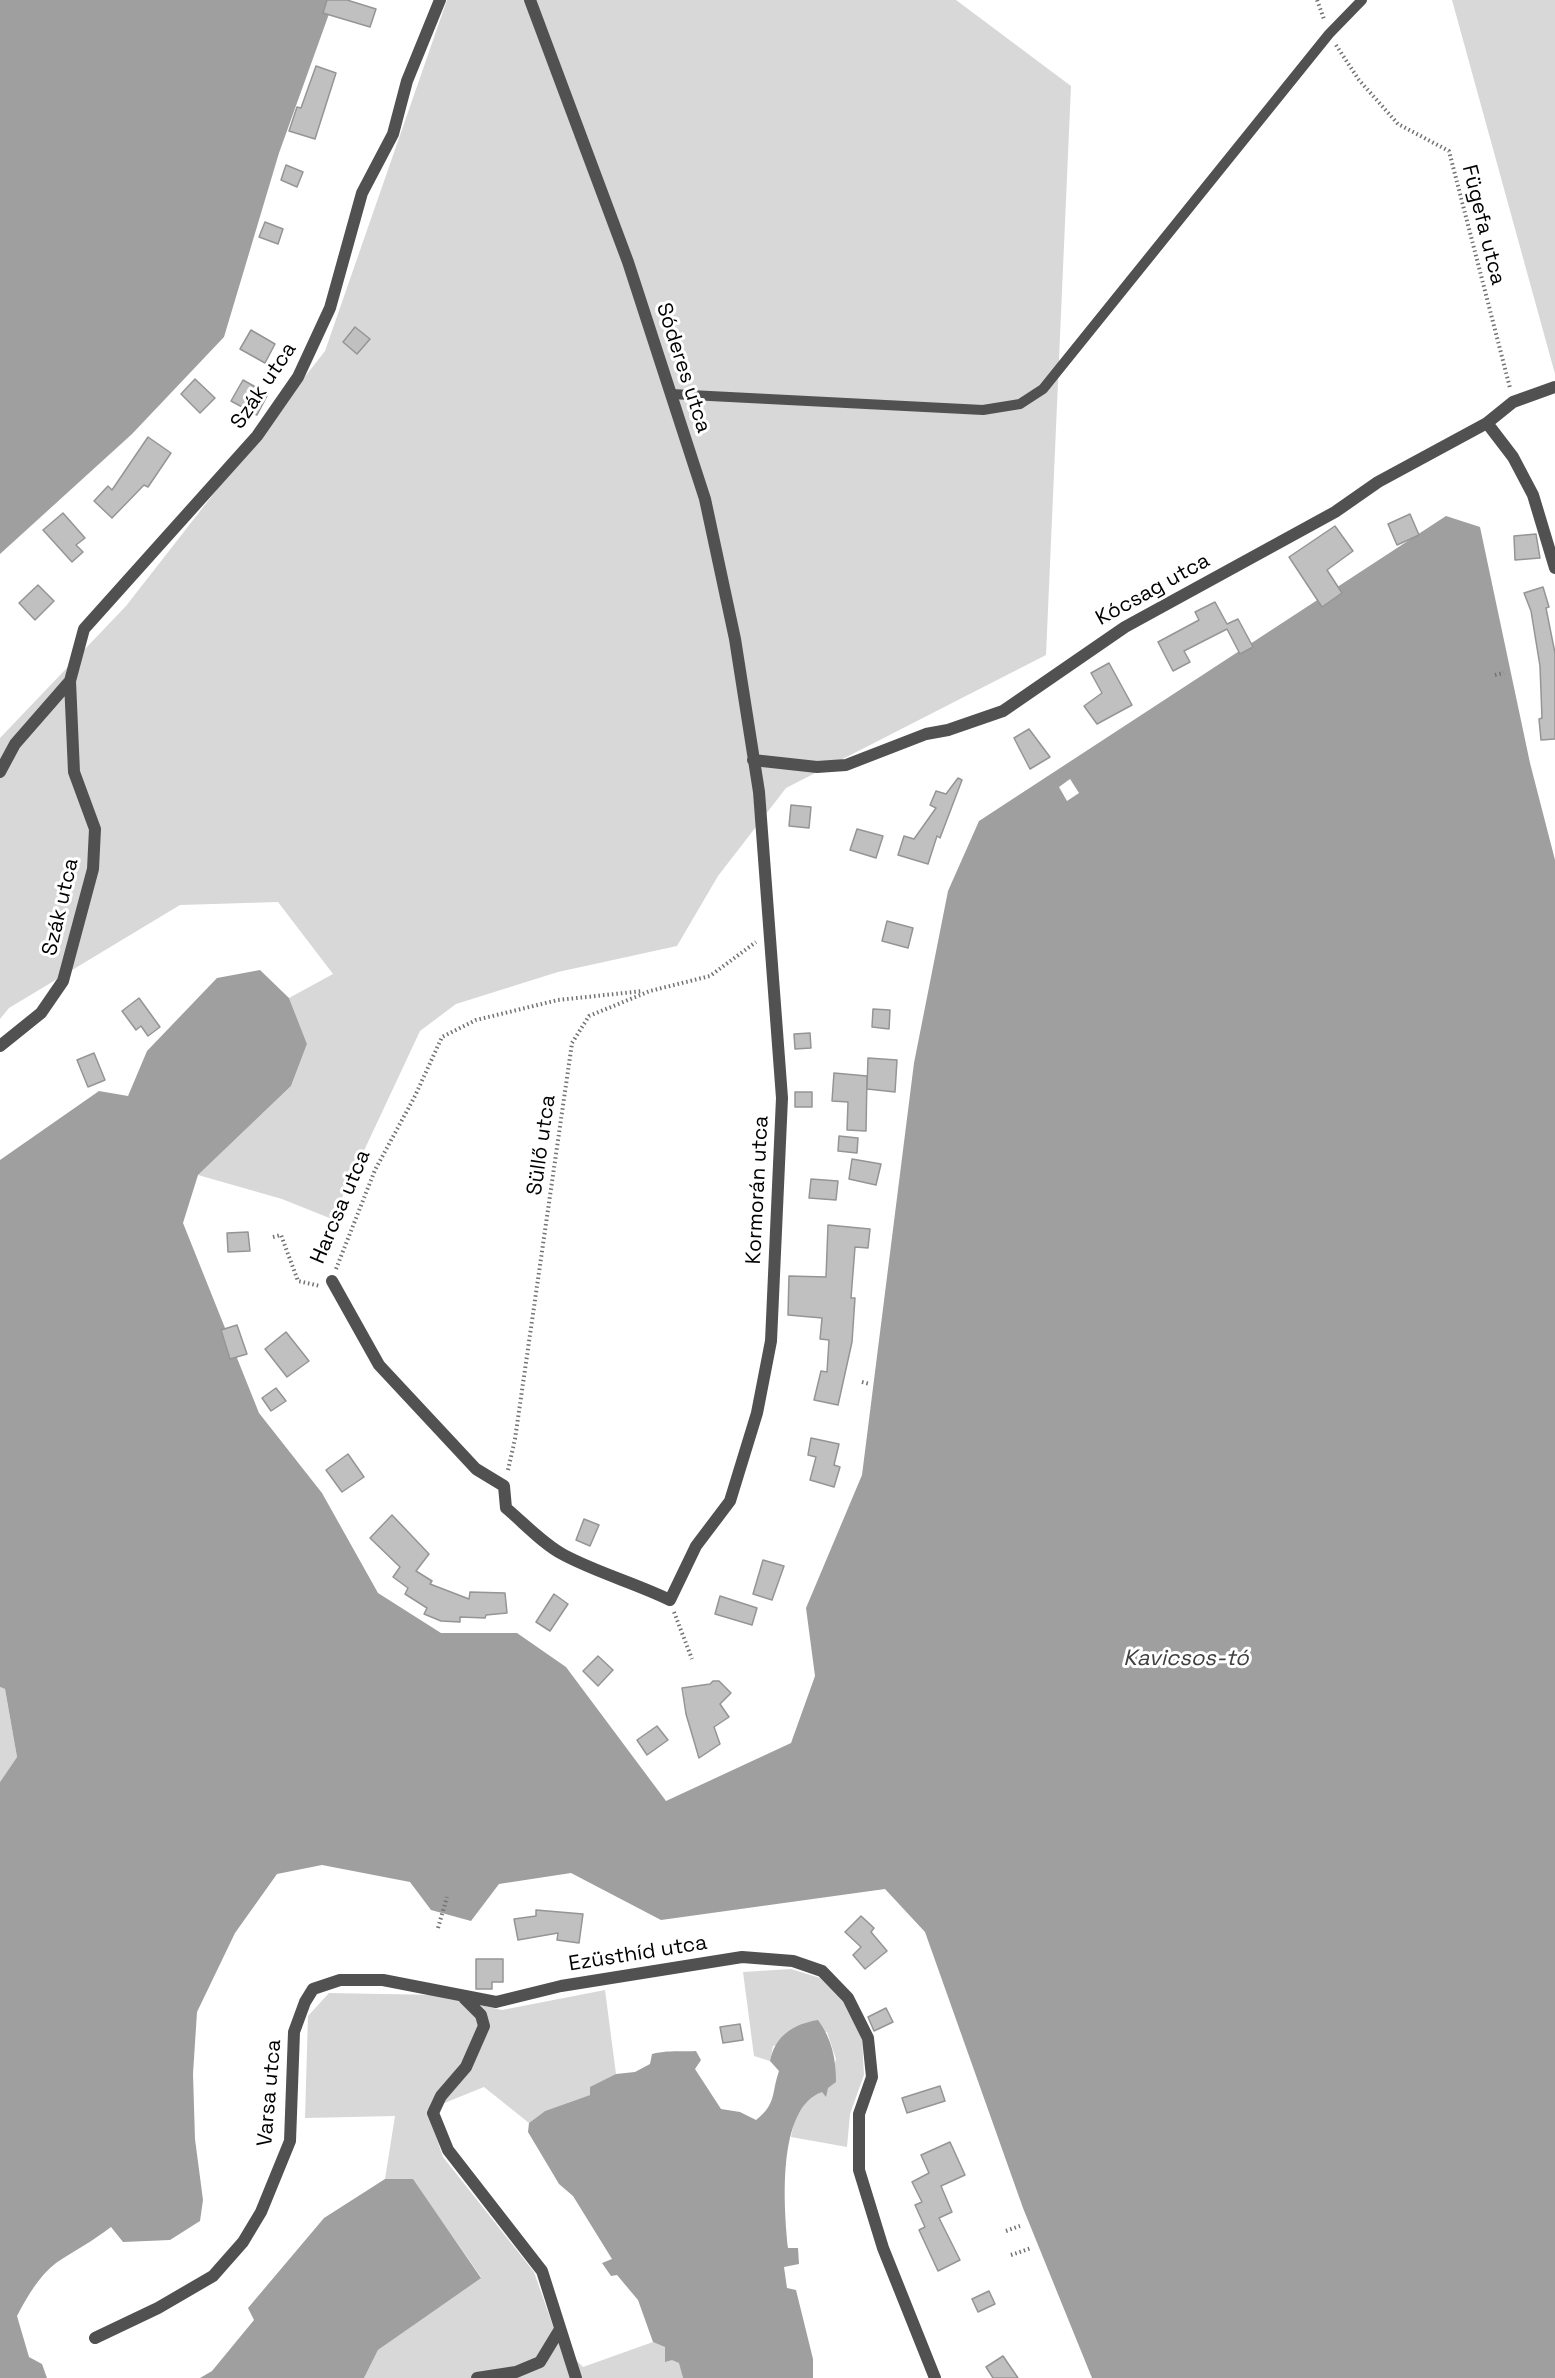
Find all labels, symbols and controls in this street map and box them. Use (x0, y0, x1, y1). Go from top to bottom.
street label: Fügefa utca (1456, 162, 1510, 288)
street label: Sóderes utca (650, 300, 716, 436)
street label: Szák utca (226, 338, 302, 434)
street label: Kócsag utca (1092, 548, 1214, 632)
street label: Szák utca (38, 856, 84, 958)
street label: Süllő utca (522, 1093, 562, 1197)
street label: Kormorán utca (742, 1115, 774, 1265)
street label: Harcsa utca (306, 1146, 376, 1268)
water label: Kavicsos-tó (1123, 1646, 1249, 1672)
street label: Ezüsthíd utca (567, 1931, 709, 1977)
street label: Varsa utca (253, 2038, 287, 2148)

